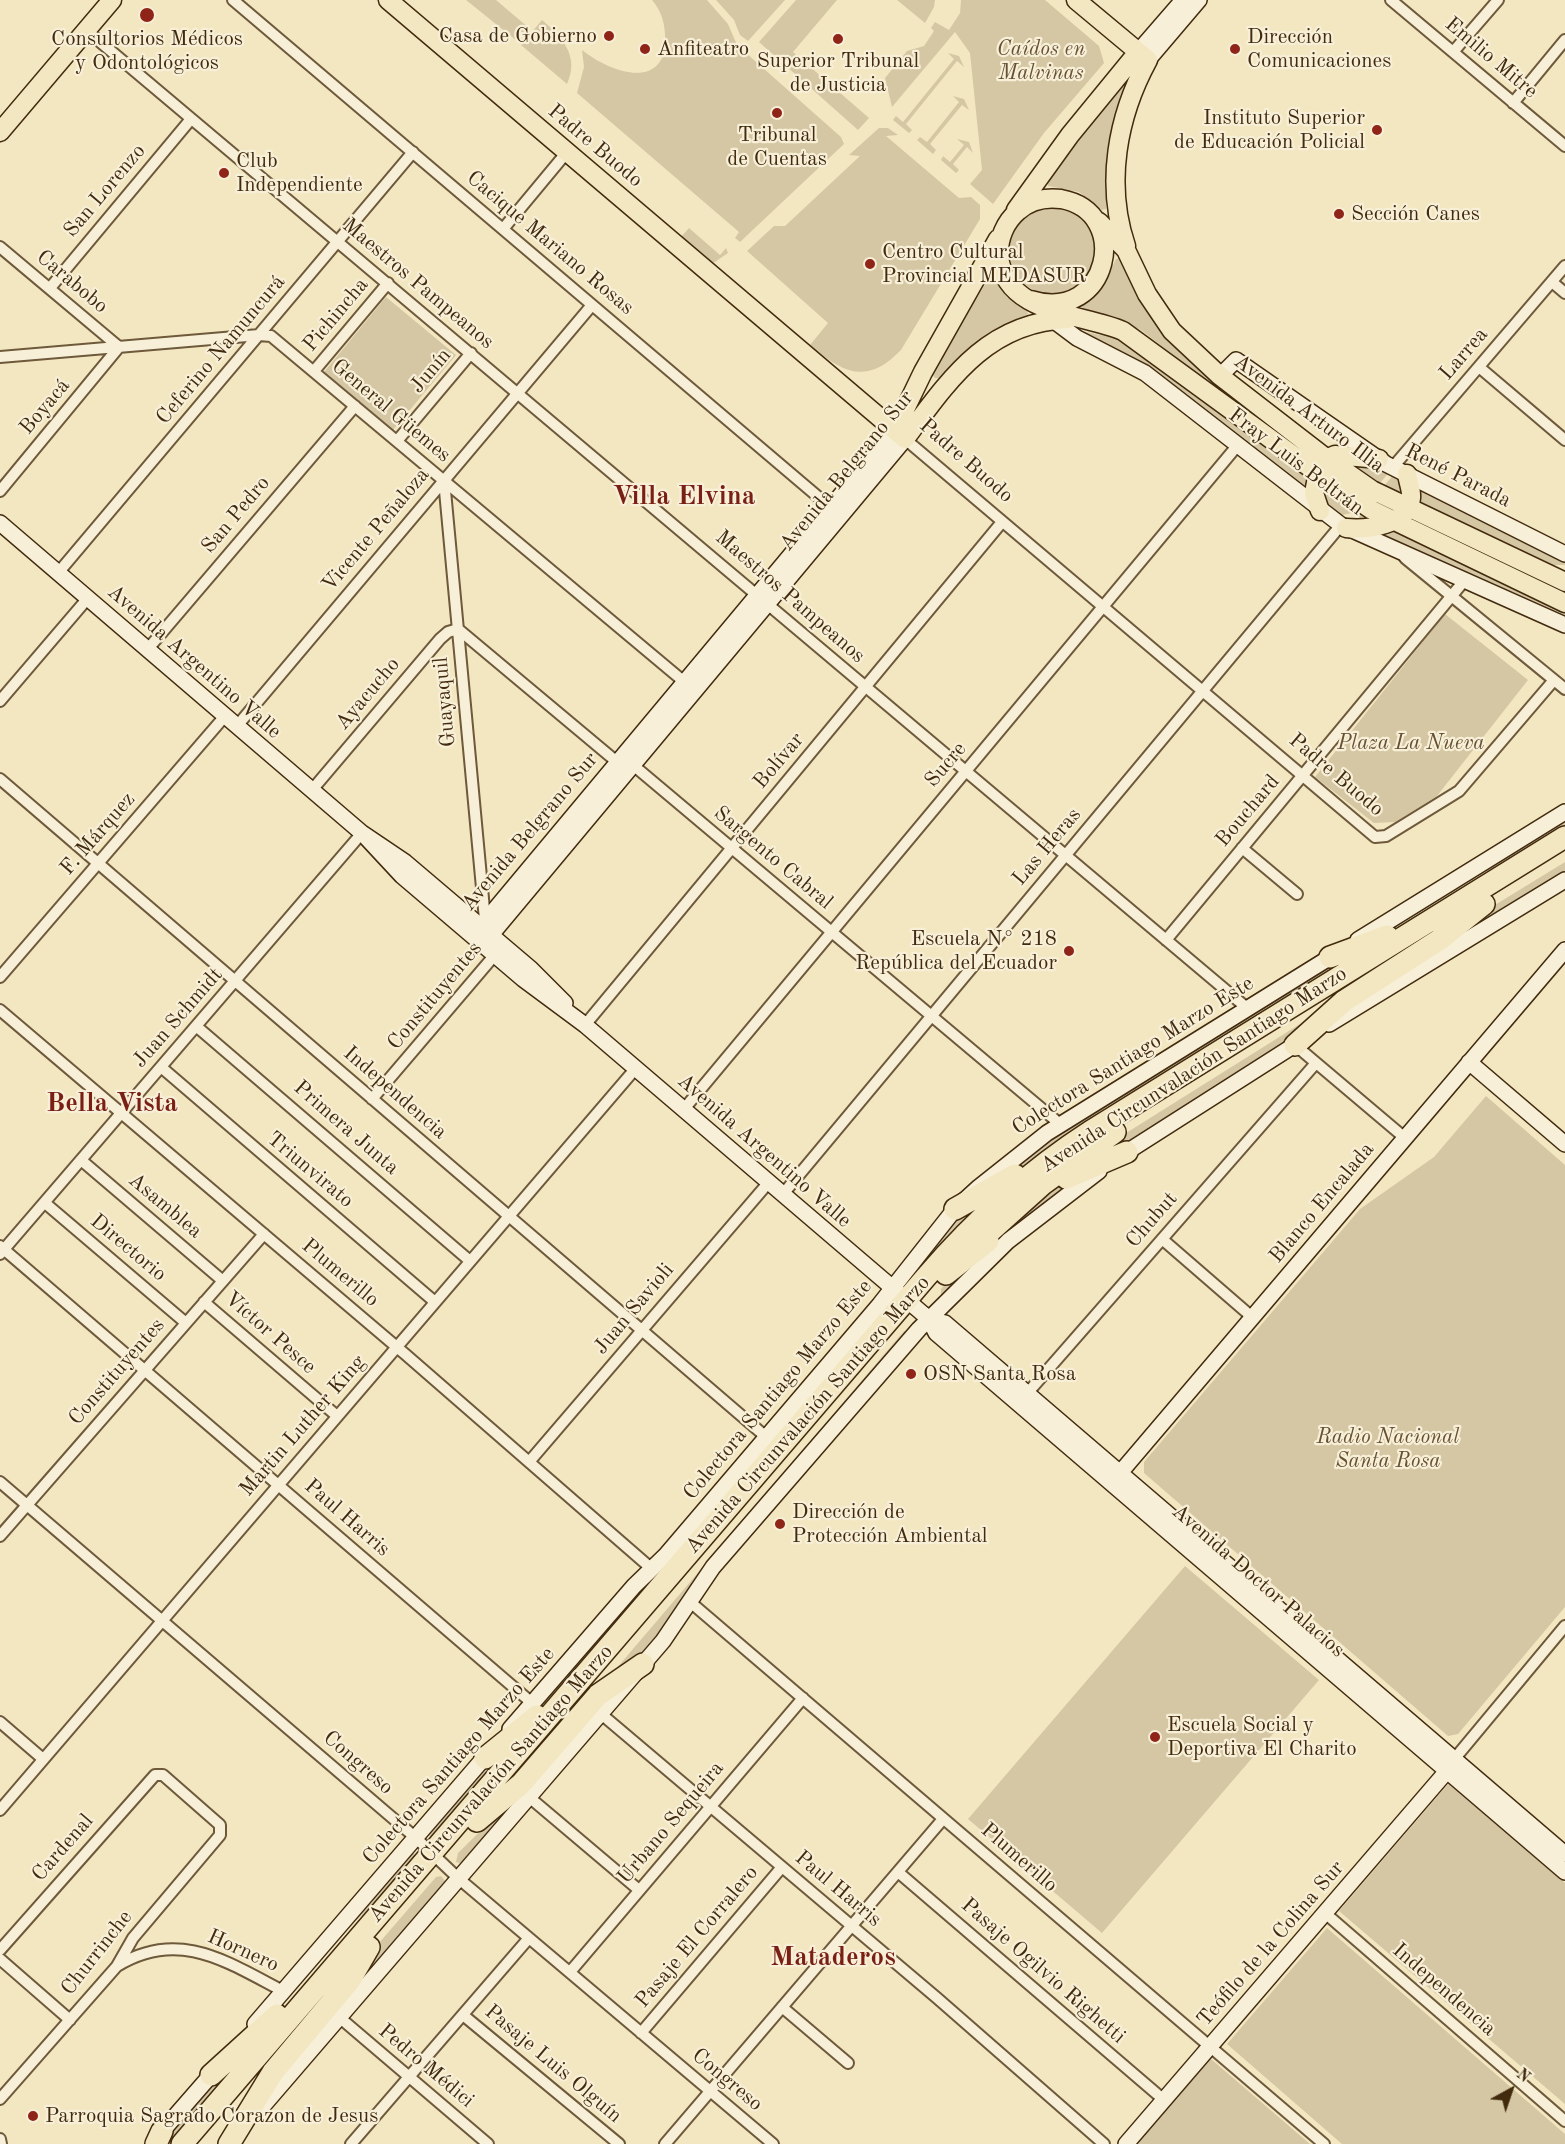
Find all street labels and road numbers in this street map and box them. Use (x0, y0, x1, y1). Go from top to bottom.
street label: Emilio Mitre (1439, 12, 1543, 104)
street label: Padre Buodo (542, 99, 648, 193)
street label: San Lorenzo (59, 139, 151, 243)
street label: Cacique Mariano Rosas (461, 166, 639, 320)
street label: Maestros Pampeanos (337, 213, 499, 355)
street label: Carabobo (31, 245, 113, 319)
street label: Ceferino Namuncurá (151, 270, 291, 430)
street label: Pichincha (298, 273, 374, 357)
street label: Larrea (1434, 322, 1494, 386)
street label: Junín (405, 343, 457, 399)
street label: Avenida Arturo Illia (1229, 349, 1389, 479)
street label: General Güemes (326, 354, 456, 468)
street label: Boyacá (14, 374, 76, 440)
street label: Avenida Belgrano Sur (774, 386, 920, 556)
street label: Fray Luis Beltrán (1223, 403, 1369, 521)
street label: Padre Buodo (914, 413, 1018, 509)
street label: René Parada (1401, 439, 1515, 513)
street label: Vicente Peñaloza (317, 463, 435, 597)
street label: San Pedro (196, 471, 276, 559)
street label: Maestros Pampeanos (710, 525, 870, 669)
street label: Avenida Argentino Valle (102, 580, 286, 744)
street label: Ayacucho (330, 652, 406, 736)
street label: Guayaquil (429, 656, 461, 748)
street label: Bolívar (748, 728, 810, 794)
street label: Padre Buodo (1283, 728, 1389, 822)
street label: Sucre (920, 737, 972, 793)
street label: Avenida Belgrano Sur (456, 748, 604, 916)
street label: Bouchard (1211, 770, 1285, 852)
street label: F. Márquez (55, 787, 141, 881)
street label: Sargento Cabral (708, 801, 838, 915)
street label: Las Heras (1007, 803, 1087, 891)
street label: Constituyentes (382, 937, 488, 1055)
street label: Avenida Circunvalación Santiago Marzo (1036, 961, 1352, 1179)
street label: Juan Schmidt (128, 963, 228, 1073)
street label: Colectora Santiago Marzo Este (1008, 971, 1258, 1141)
street label: Independencia (338, 1041, 452, 1145)
street label: Avenida Argentino Valle (672, 1069, 856, 1233)
street label: Primera Junta (288, 1075, 404, 1181)
street label: Triunvirato (262, 1126, 358, 1214)
street label: Blanco Encalada (1264, 1137, 1380, 1269)
street label: Asamblea (123, 1168, 207, 1244)
street label: Chubut (1121, 1187, 1183, 1253)
street label: Directorio (85, 1209, 171, 1287)
street label: Plumerillo (296, 1233, 384, 1313)
street label: Juan Savioli (589, 1258, 679, 1360)
street label: Avenida Circunvalación Santiago Marzo (680, 1271, 936, 1559)
street label: Colectora Santiago Marzo Este (678, 1275, 878, 1505)
street label: Víctor Pesce (219, 1286, 321, 1380)
street label: Constituyentes (64, 1313, 170, 1431)
street label: Martin Luther King (235, 1350, 371, 1502)
street label: Paul Harris (299, 1474, 395, 1562)
street label: Avenida Doctor Palacios (1166, 1499, 1350, 1663)
street label: Avenida Circunvalación Santiago Marzo (363, 1640, 619, 1928)
street label: Colectora Santiago Marzo Este (358, 1642, 560, 1870)
street label: Congreso (318, 1726, 398, 1800)
street label: Urbano Sequeira (612, 1756, 730, 1890)
street label: Cardenal (27, 1809, 99, 1887)
street label: Plumerillo (975, 1818, 1063, 1898)
street label: Paul Harris (790, 1845, 886, 1933)
street label: Teófilo de la Colina Sur (1192, 1856, 1350, 2032)
street label: Pasaje El Corralero (630, 1861, 764, 2013)
street label: Pasaje Ogilvio Righetti (956, 1893, 1130, 2049)
street label: Churrinche (56, 1905, 138, 2001)
street label: Hornero (203, 1924, 283, 1978)
street label: Independencia (1387, 1938, 1501, 2042)
street label: Pasaje Luis Olguín (479, 1999, 627, 2129)
street label: Pedro Médici (373, 2019, 479, 2113)
street label: Congreso (686, 2043, 768, 2117)

